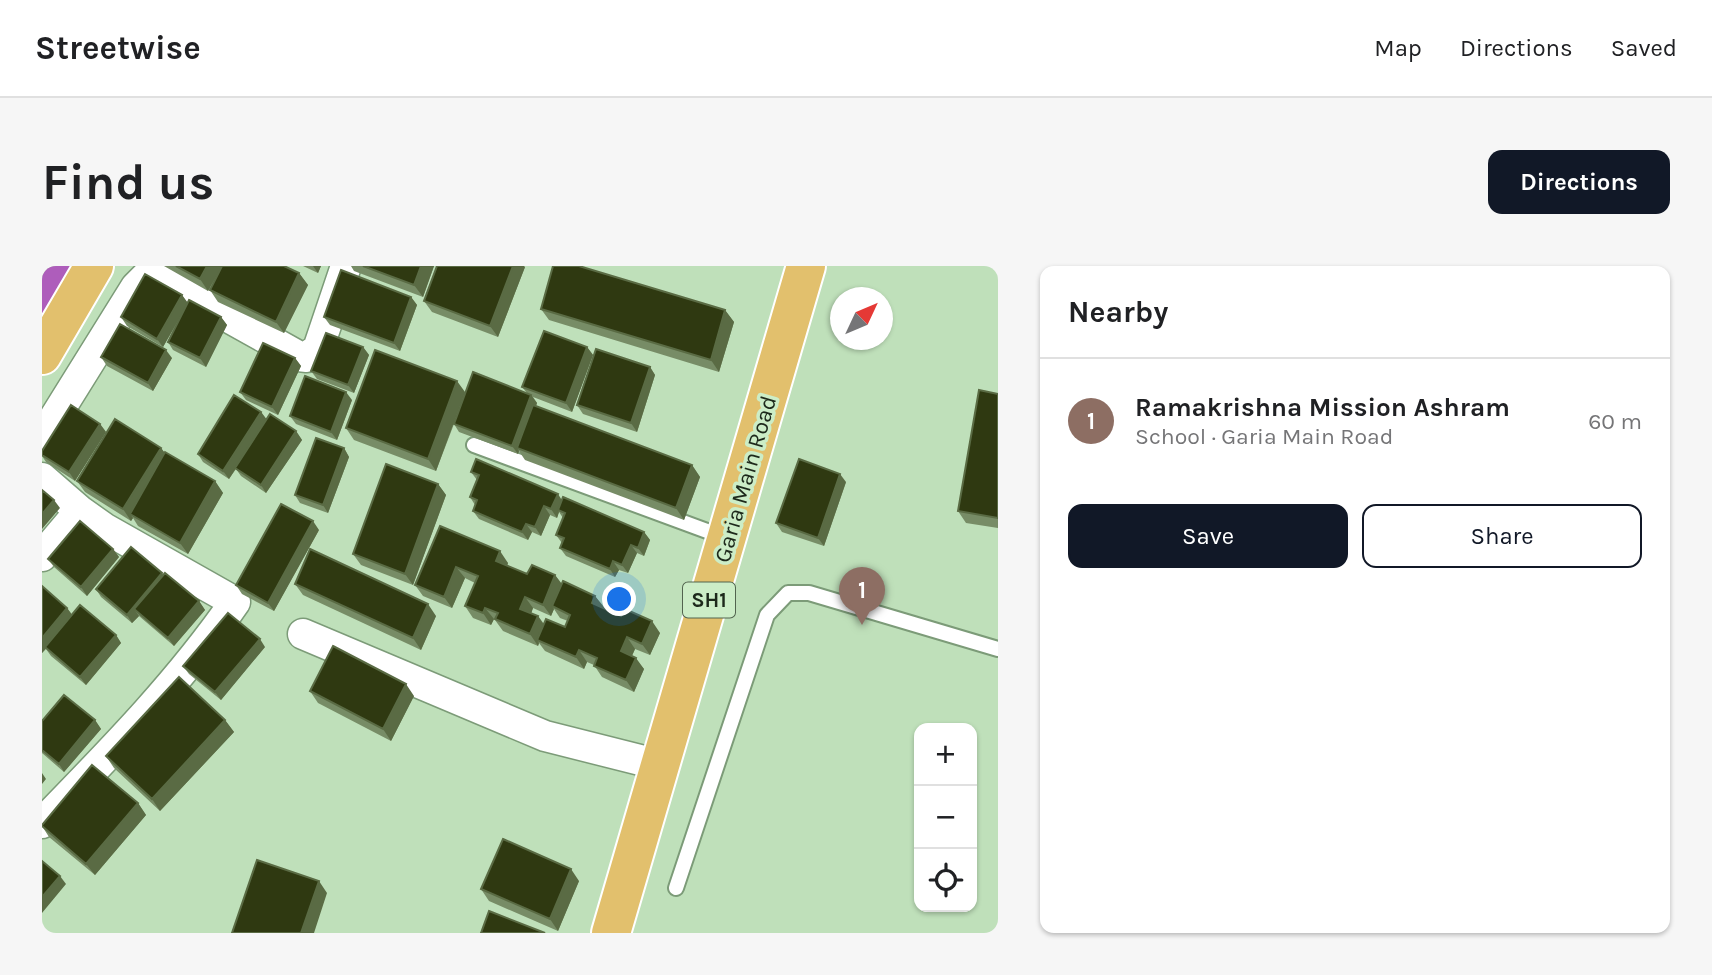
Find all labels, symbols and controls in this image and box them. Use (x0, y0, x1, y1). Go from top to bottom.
text: Streetwise (35, 29, 201, 67)
text: Map (1374, 34, 1422, 62)
text: Directions (1460, 34, 1573, 62)
text: Saved (1611, 34, 1677, 62)
button: Directions (1488, 150, 1670, 214)
text: Find us (42, 154, 214, 211)
north arrow (830, 287, 893, 350)
text: Nearby (1068, 294, 1168, 330)
text: Ramakrishna Mission Ashram (1135, 392, 1510, 423)
street label: Garia Main Road (709, 393, 782, 566)
text: 1 (1087, 408, 1095, 435)
text: 60 m (1588, 408, 1642, 435)
text: School · Garia Main Road (1135, 423, 1393, 450)
button: Save (1068, 504, 1348, 568)
button: Share (1362, 504, 1642, 568)
pin: 1 (839, 567, 885, 625)
your location (602, 582, 636, 616)
road number: SH1 (683, 582, 735, 618)
map controls (914, 723, 977, 912)
button: + (914, 723, 977, 786)
button: − (914, 786, 977, 849)
button: locate (914, 849, 977, 912)

